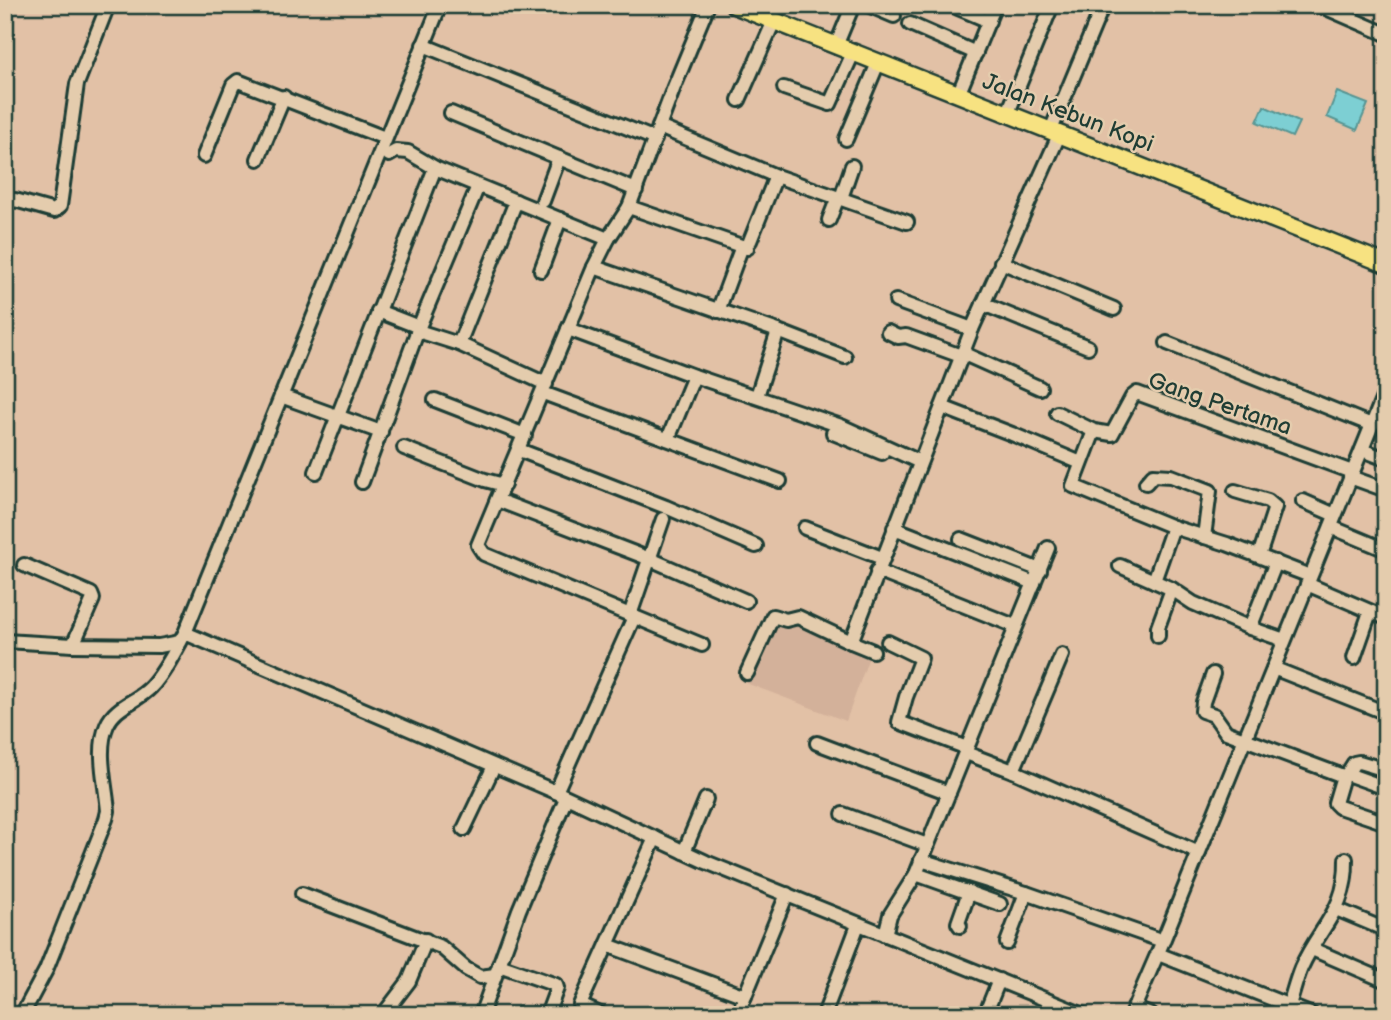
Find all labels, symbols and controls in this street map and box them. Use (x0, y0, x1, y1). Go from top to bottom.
street label: Jalan Kebun Kopi (978, 67, 1158, 159)
street label: Gang Pertama (1145, 366, 1295, 442)

